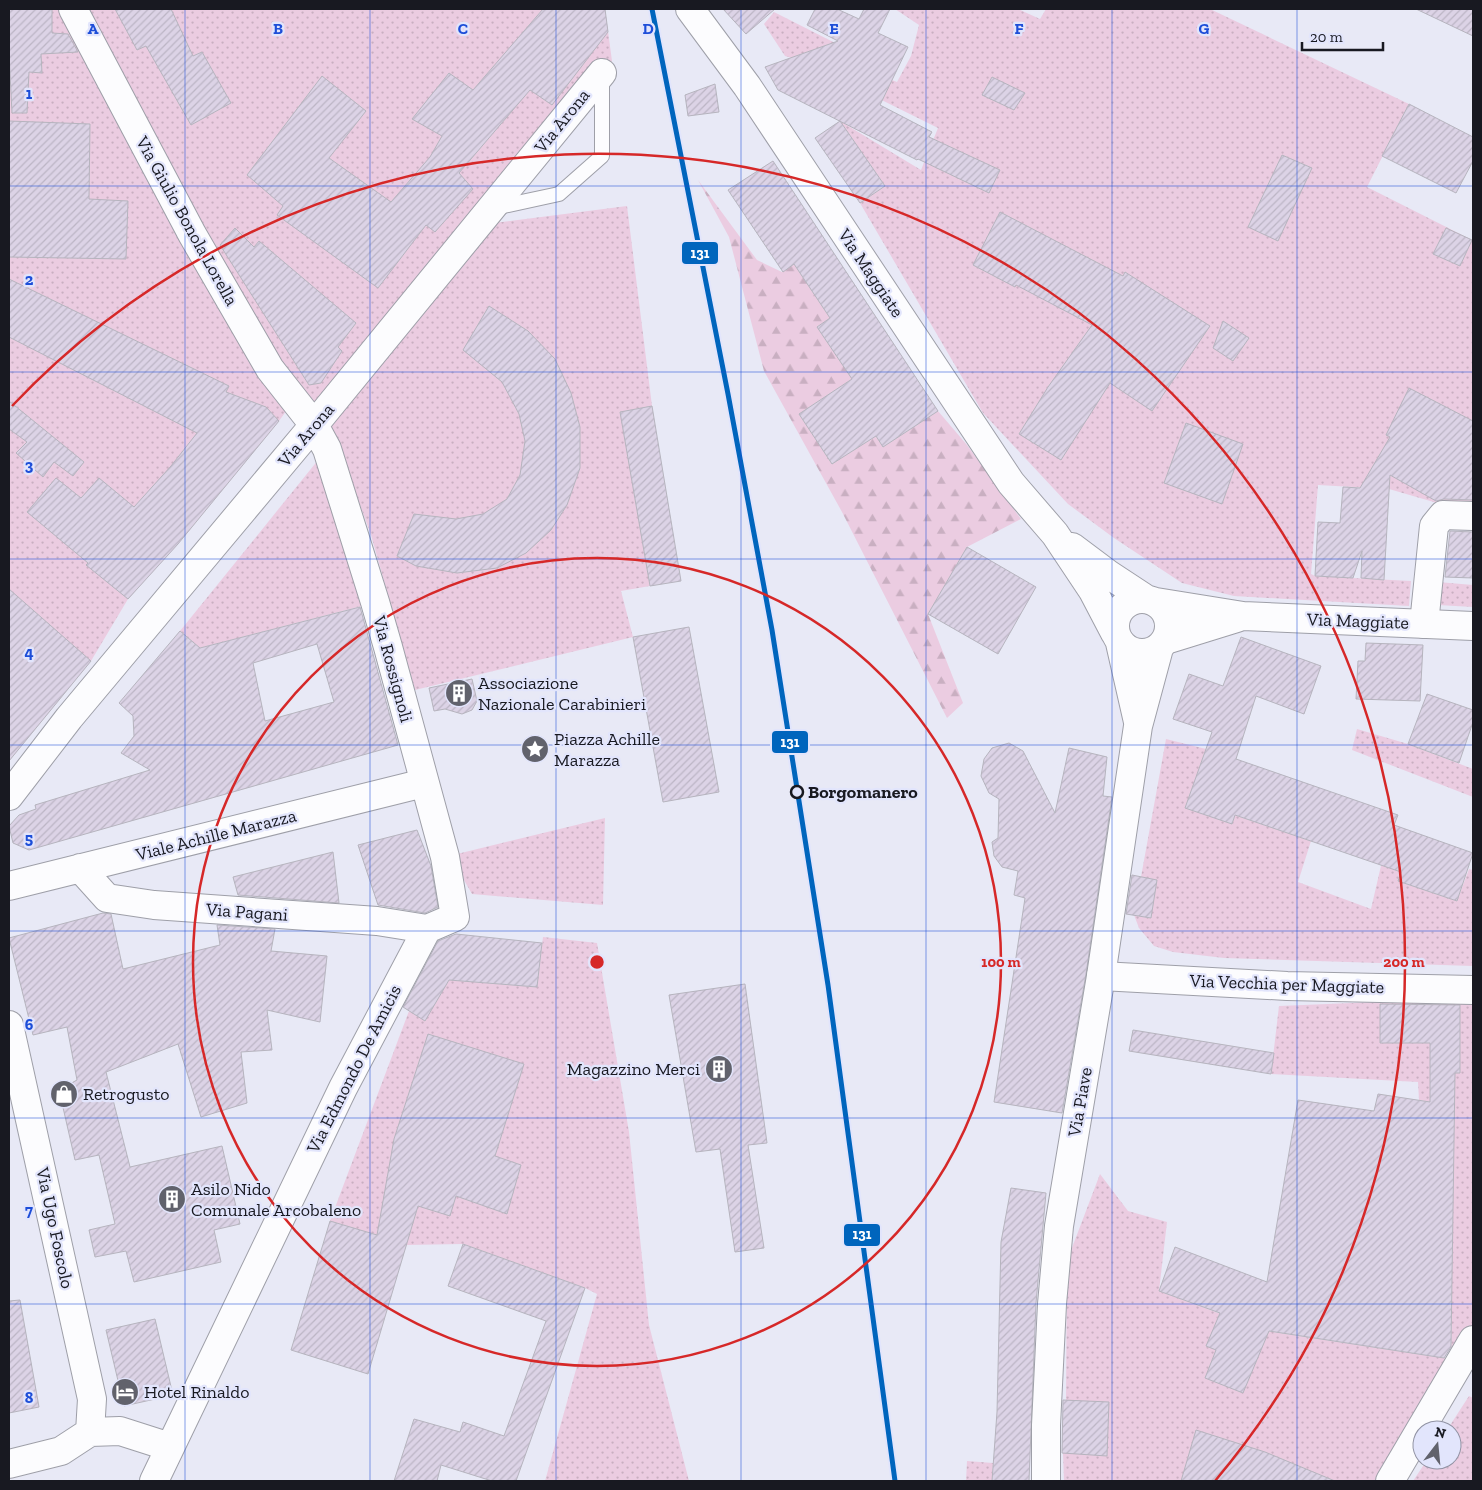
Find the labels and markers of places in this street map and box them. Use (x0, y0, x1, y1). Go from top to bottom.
place label: Associazione Nazionale Carabinieri (478, 672, 646, 715)
building icon: Associazione Nazionale Carabinieri (444, 678, 474, 708)
place label: Piazza Achille Marazza (554, 728, 660, 771)
place icon: Piazza Achille Marazza (520, 734, 550, 764)
place label: Borgomanero (808, 781, 918, 803)
marker: Borgomanero (790, 785, 804, 799)
centre of rings (588, 953, 606, 971)
building icon: Magazzino Merci (704, 1054, 734, 1084)
place label: Magazzino Merci (567, 1058, 700, 1080)
shop icon: Retrogusto (49, 1079, 79, 1109)
place label: Retrogusto (83, 1083, 170, 1105)
place label: Asilo Nido Comunale Arcobaleno (191, 1178, 361, 1221)
building icon: Asilo Nido Comunale Arcobaleno (157, 1184, 187, 1214)
hotel icon: Hotel Rinaldo (110, 1377, 140, 1407)
place label: Hotel Rinaldo (144, 1381, 249, 1403)

